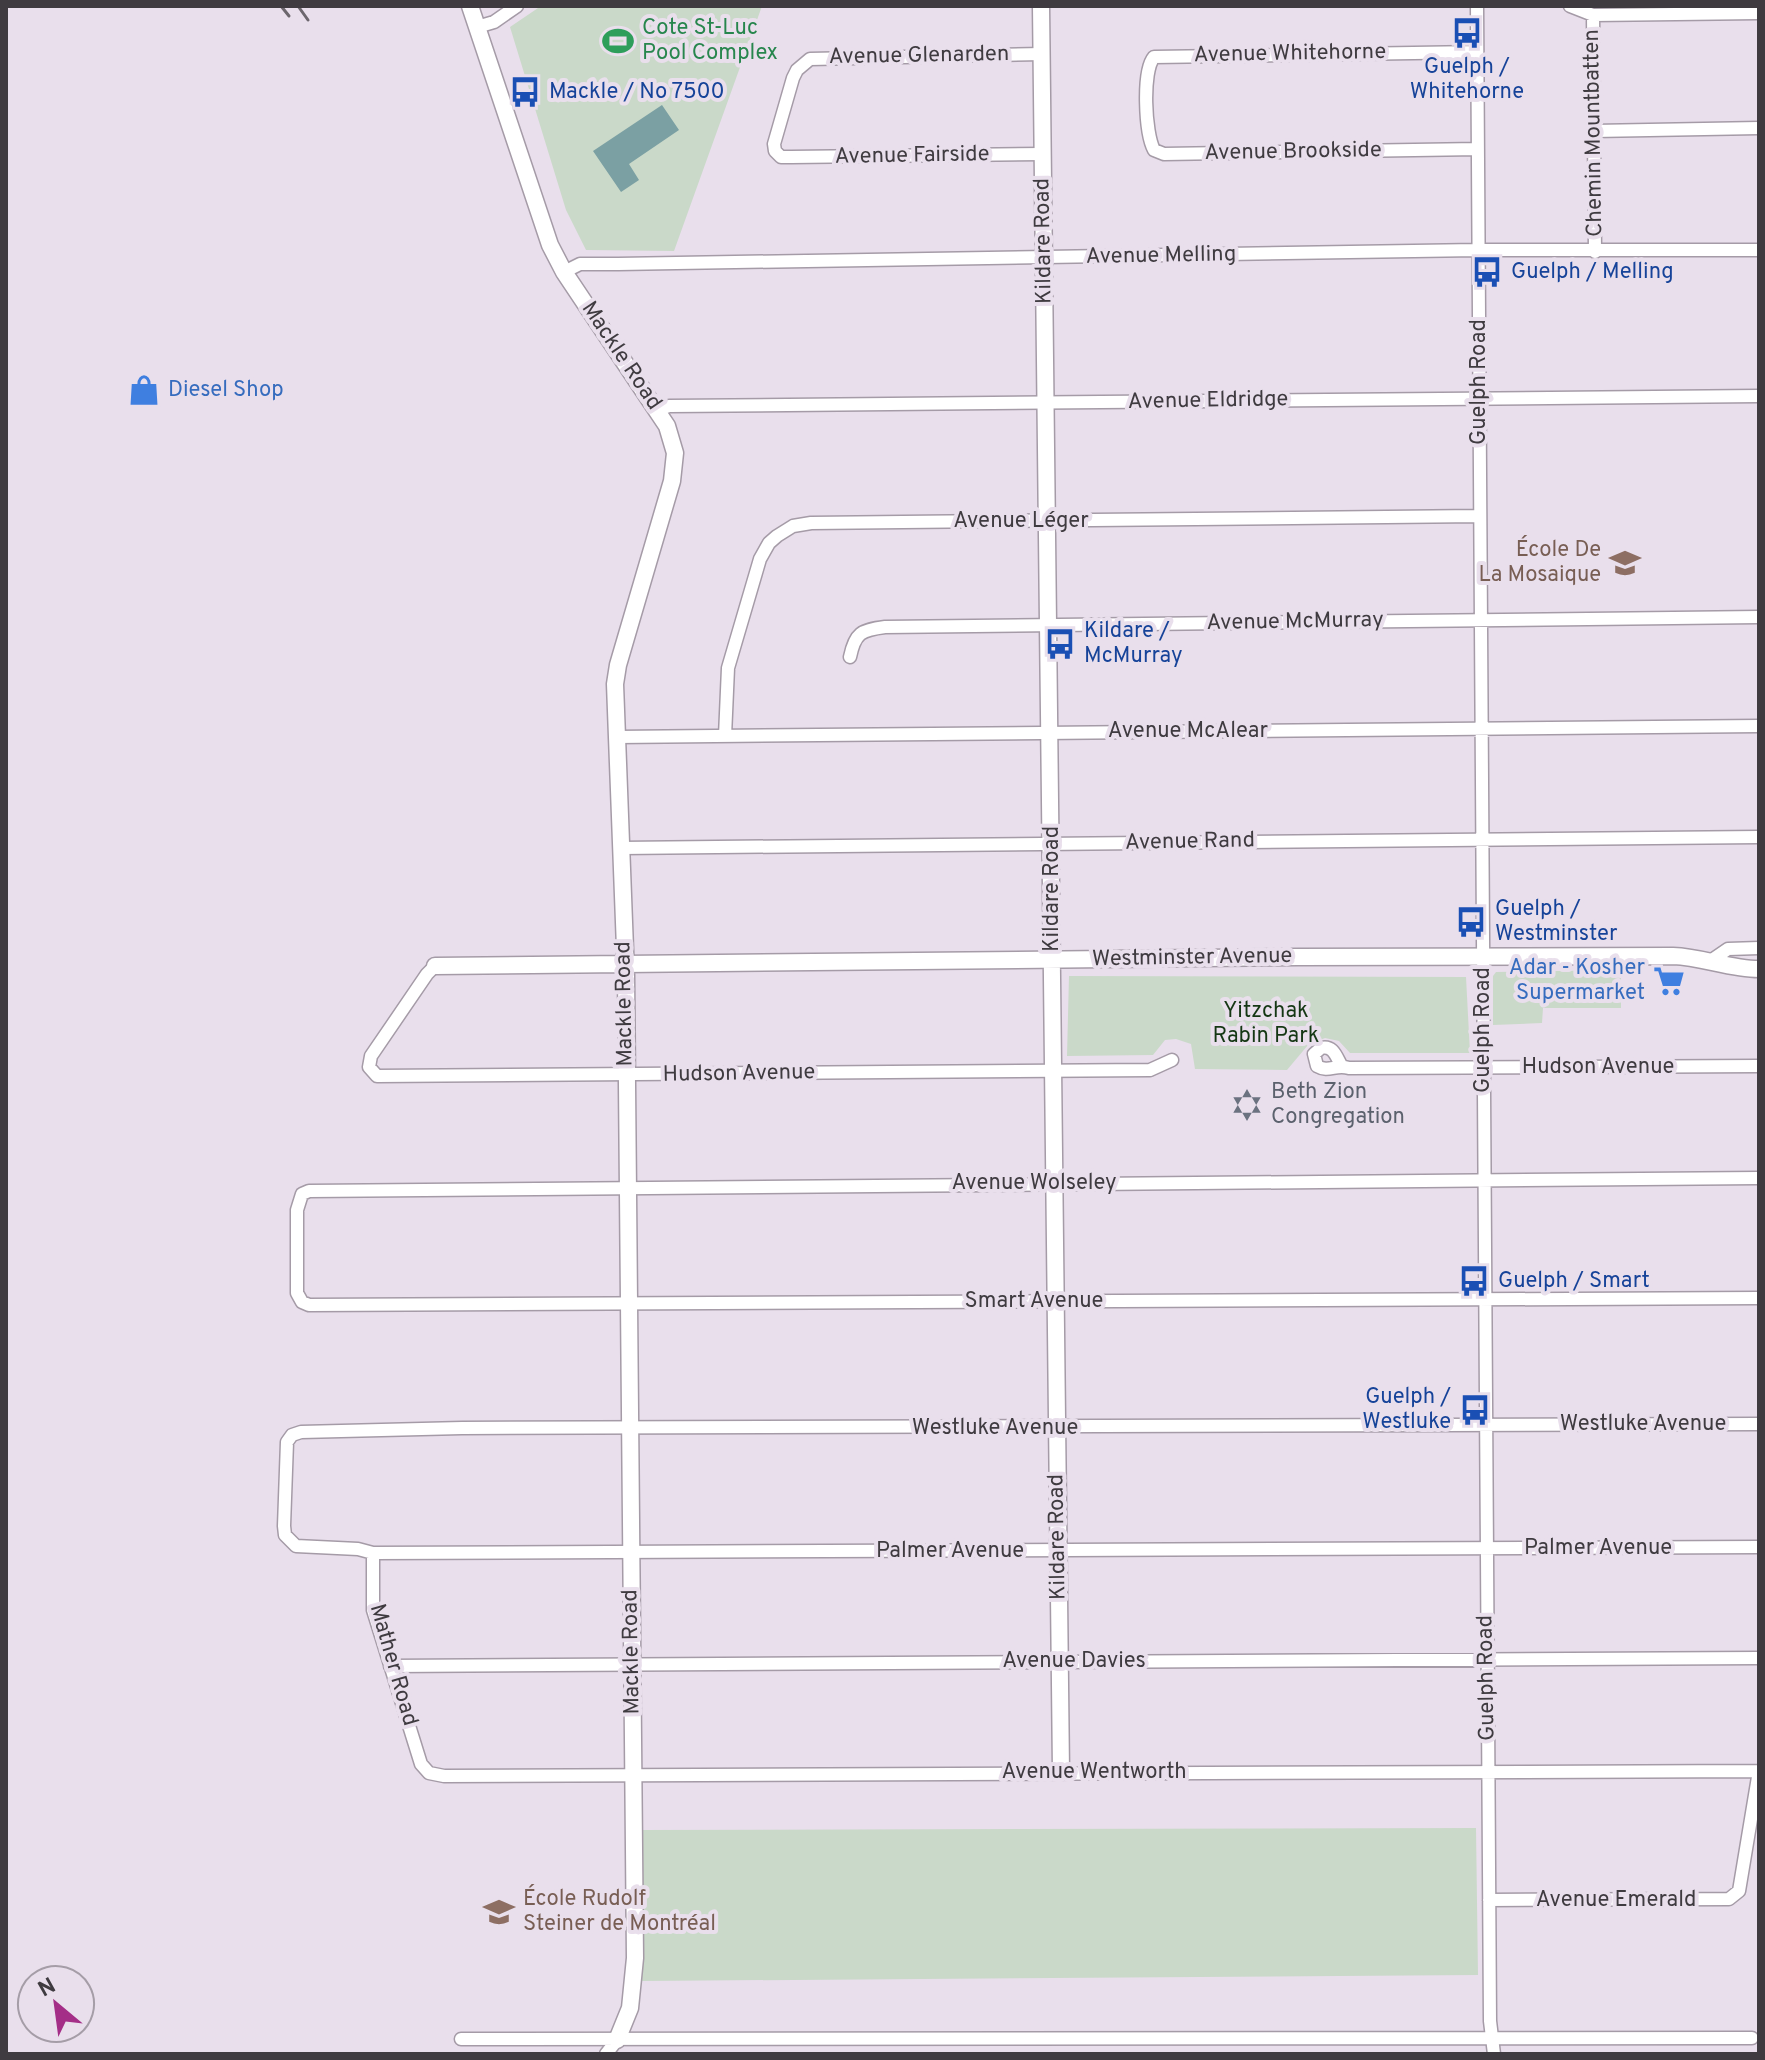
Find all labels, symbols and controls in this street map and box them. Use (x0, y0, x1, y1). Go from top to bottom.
place label: Cote St-Luc Pool Complex (642, 15, 778, 67)
bus stop icon: Guelph / Whitehorne (1450, 16, 1484, 50)
sports icon: Cote St-Luc Pool Complex (601, 24, 635, 58)
street label: Chemin Mountbatten (1579, 29, 1609, 237)
street label: Avenue Whitehorne (1194, 39, 1386, 69)
street label: Avenue Glenarden (828, 41, 1010, 71)
place label: Guelph / Whitehorne (1410, 54, 1524, 106)
bus stop icon: Mackle / No 7500 (508, 75, 542, 109)
place label: Mackle / No 7500 (549, 79, 725, 106)
street label: Avenue Brookside (1204, 137, 1382, 167)
street label: Avenue Fairside (834, 141, 990, 171)
street label: Kildare Road (1029, 178, 1059, 304)
street label: Avenue Melling (1086, 241, 1236, 271)
bus stop icon: Guelph / Melling (1470, 255, 1504, 289)
place label: Guelph / Melling (1511, 259, 1674, 286)
street label: Mackle Road (575, 297, 667, 415)
street label: Guelph Road (1466, 319, 1493, 445)
shop icon: Diesel Shop (127, 373, 161, 407)
place label: Diesel Shop (168, 377, 284, 404)
street label: Avenue Eldridge (1128, 386, 1288, 416)
street label: Avenue Léger (953, 508, 1089, 535)
place label: École De La Mosaique (1478, 535, 1601, 589)
school or university icon: École De La Mosaique (1608, 546, 1642, 580)
street label: Avenue McMurray (1206, 607, 1384, 637)
place label: Kildare / McMurray (1084, 618, 1183, 670)
bus stop icon: Kildare / McMurray (1043, 627, 1077, 661)
street label: Avenue McAlear (1108, 718, 1269, 745)
street label: Kildare Road (1039, 826, 1066, 952)
street label: Avenue Rand (1125, 827, 1255, 857)
place label: Guelph / Westminster (1495, 896, 1618, 948)
bus stop icon: Guelph / Westminster (1454, 905, 1488, 939)
street label: Mackle Road (610, 941, 640, 1067)
street label: Westminster Avenue (1092, 943, 1292, 973)
place label: Adar - Kosher Supermarket (1509, 955, 1645, 1007)
supermarket icon: Adar - Kosher Supermarket (1652, 964, 1686, 998)
street label: Guelph Road (1470, 967, 1497, 1093)
park label: Yitzchak Rabin Park (1213, 998, 1319, 1050)
street label: Hudson Avenue (1522, 1054, 1674, 1081)
street label: Hudson Avenue (663, 1059, 815, 1089)
place label: Beth Zion Congregation (1271, 1079, 1405, 1131)
synagogue icon: Beth Zion Congregation (1230, 1088, 1264, 1122)
street label: Avenue Wolseley (951, 1170, 1117, 1197)
bus stop icon: Guelph / Smart (1457, 1264, 1491, 1298)
place label: Guelph / Smart (1498, 1268, 1650, 1295)
street label: Smart Avenue (965, 1288, 1103, 1315)
place label: Guelph / Westluke (1362, 1384, 1451, 1436)
bus stop icon: Guelph / Westluke (1458, 1393, 1492, 1427)
street label: Westluke Avenue (1560, 1411, 1726, 1438)
street label: Westluke Avenue (912, 1415, 1078, 1442)
street label: Kildare Road (1043, 1474, 1073, 1600)
street label: Palmer Avenue (1524, 1535, 1672, 1562)
street label: Palmer Avenue (876, 1538, 1024, 1565)
street label: Mackle Road (617, 1589, 647, 1715)
street label: Mather Road (363, 1601, 423, 1729)
street label: Guelph Road (1472, 1615, 1502, 1741)
street label: Avenue Davies (1002, 1648, 1146, 1675)
street label: Avenue Wentworth (1001, 1759, 1187, 1786)
place label: École Rudolf Steiner de Montréal (523, 1884, 716, 1938)
street label: Avenue Emerald (1536, 1887, 1696, 1914)
school or university icon: École Rudolf Steiner de Montréal (482, 1895, 516, 1929)
north arrow (16, 1964, 96, 2044)
text: N (34, 1973, 61, 2004)

